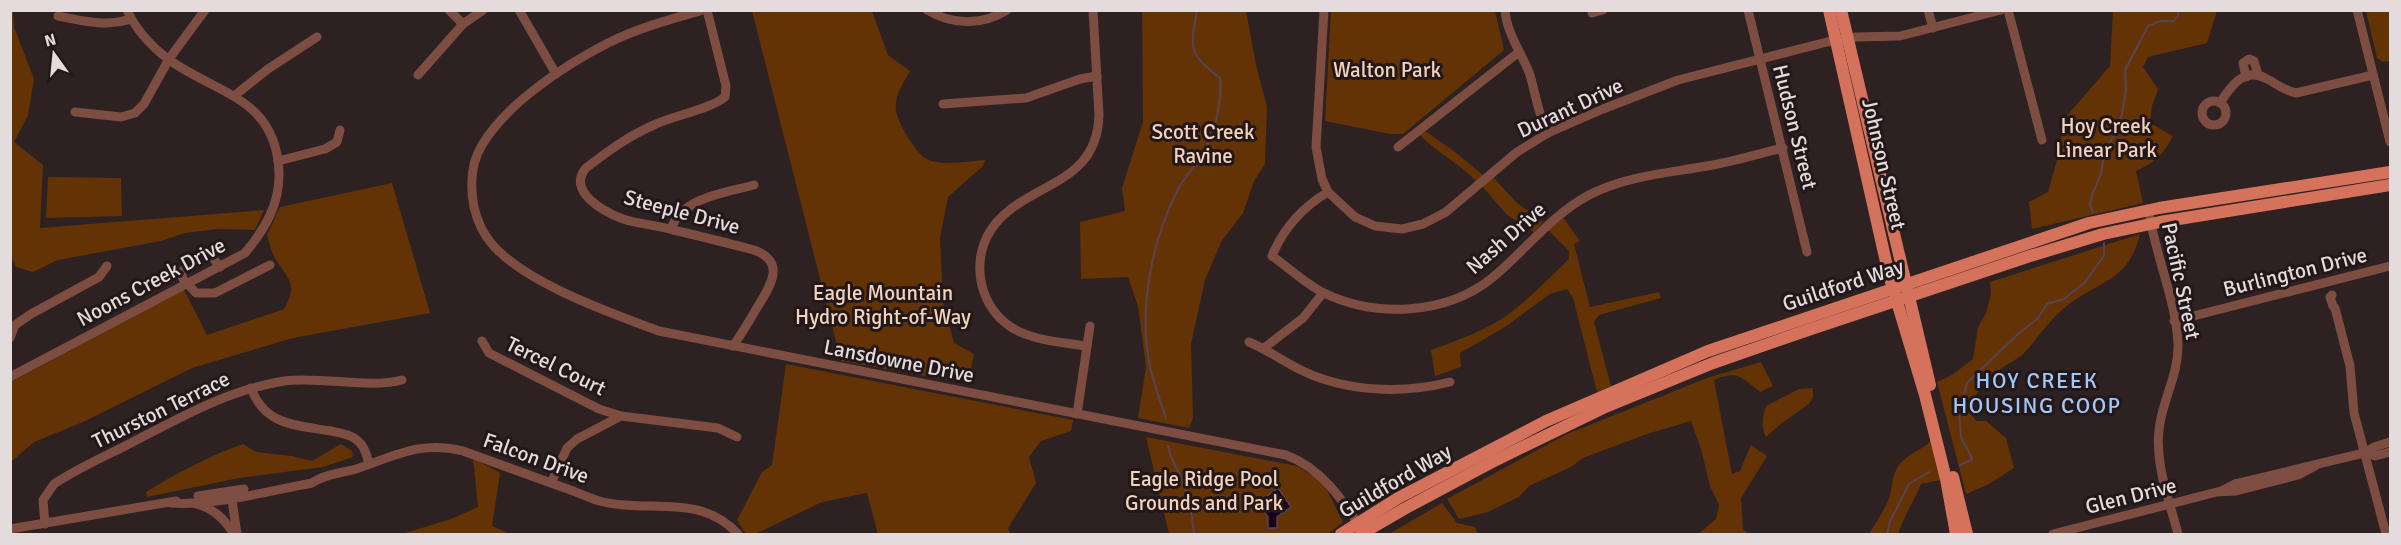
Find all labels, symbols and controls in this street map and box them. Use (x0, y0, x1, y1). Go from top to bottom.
north arrow (24, 24, 84, 84)
text: N (42, 29, 58, 52)
park label: Walton Park (1333, 57, 1441, 83)
street label: Hudson Street (1767, 62, 1823, 192)
street label: Durant Drive (1513, 72, 1627, 144)
street label: Johnson Street (1856, 96, 1912, 232)
park label: Hoy Creek Linear Park (2055, 113, 2157, 163)
park label: Scott Creek Ravine (1151, 119, 1255, 169)
street label: Steeple Drive (621, 184, 743, 240)
street label: Nash Drive (1461, 196, 1551, 280)
street label: Pacific Street (2156, 220, 2206, 342)
street label: Noons Creek Drive (72, 232, 230, 332)
street label: Burlington Drive (2220, 242, 2370, 302)
street label: Guildford Way (1779, 253, 1907, 317)
park label: Eagle Mountain Hydro Right-of-Way (795, 280, 971, 330)
street label: Tercel Court (502, 331, 610, 401)
street label: Lansdowne Drive (822, 334, 976, 388)
street label: Thurston Terrace (88, 366, 234, 454)
district label: HOY CREEK HOUSING COOP (1952, 367, 2122, 419)
street label: Falcon Drive (480, 427, 592, 489)
street label: Guildford Way (1334, 438, 1456, 524)
park label: Eagle Ridge Pool Grounds and Park (1125, 466, 1283, 516)
street label: Glen Drive (2083, 472, 2179, 520)

